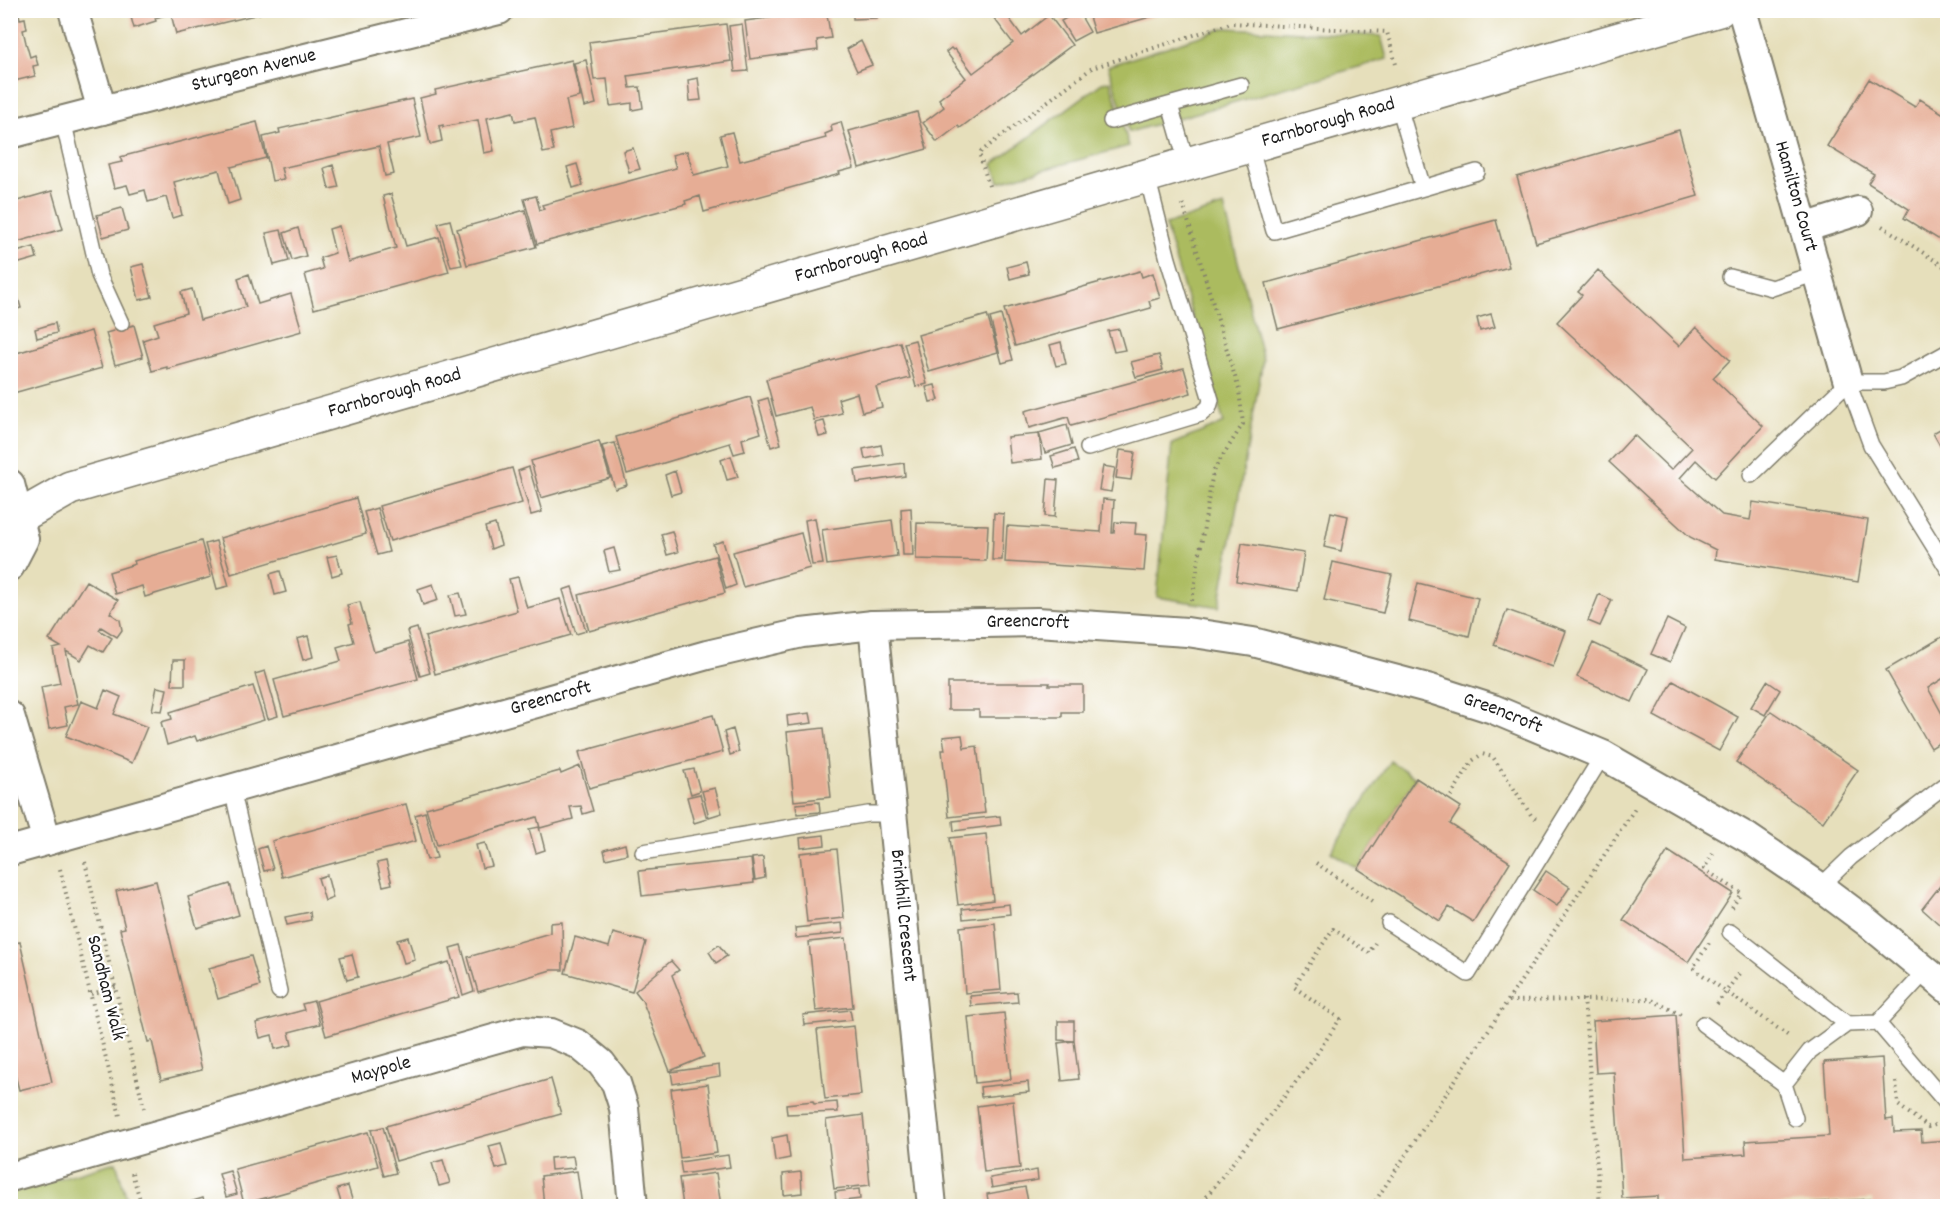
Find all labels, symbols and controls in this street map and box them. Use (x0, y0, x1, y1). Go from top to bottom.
street label: Sturgeon Avenue (189, 42, 319, 100)
street label: Farnborough Road (1259, 91, 1398, 156)
street label: Hamilton Court (1766, 138, 1824, 255)
street label: Farnborough Road (792, 226, 932, 291)
street label: Farnborough Road (325, 361, 465, 426)
street label: Greencroft (986, 608, 1070, 638)
street label: Greencroft (507, 674, 595, 724)
street label: Greencroft (1459, 686, 1547, 742)
street label: Brinkhill Crescent (882, 848, 923, 983)
street label: Sandham Walk (78, 932, 132, 1044)
street label: Maypole (348, 1049, 415, 1093)

